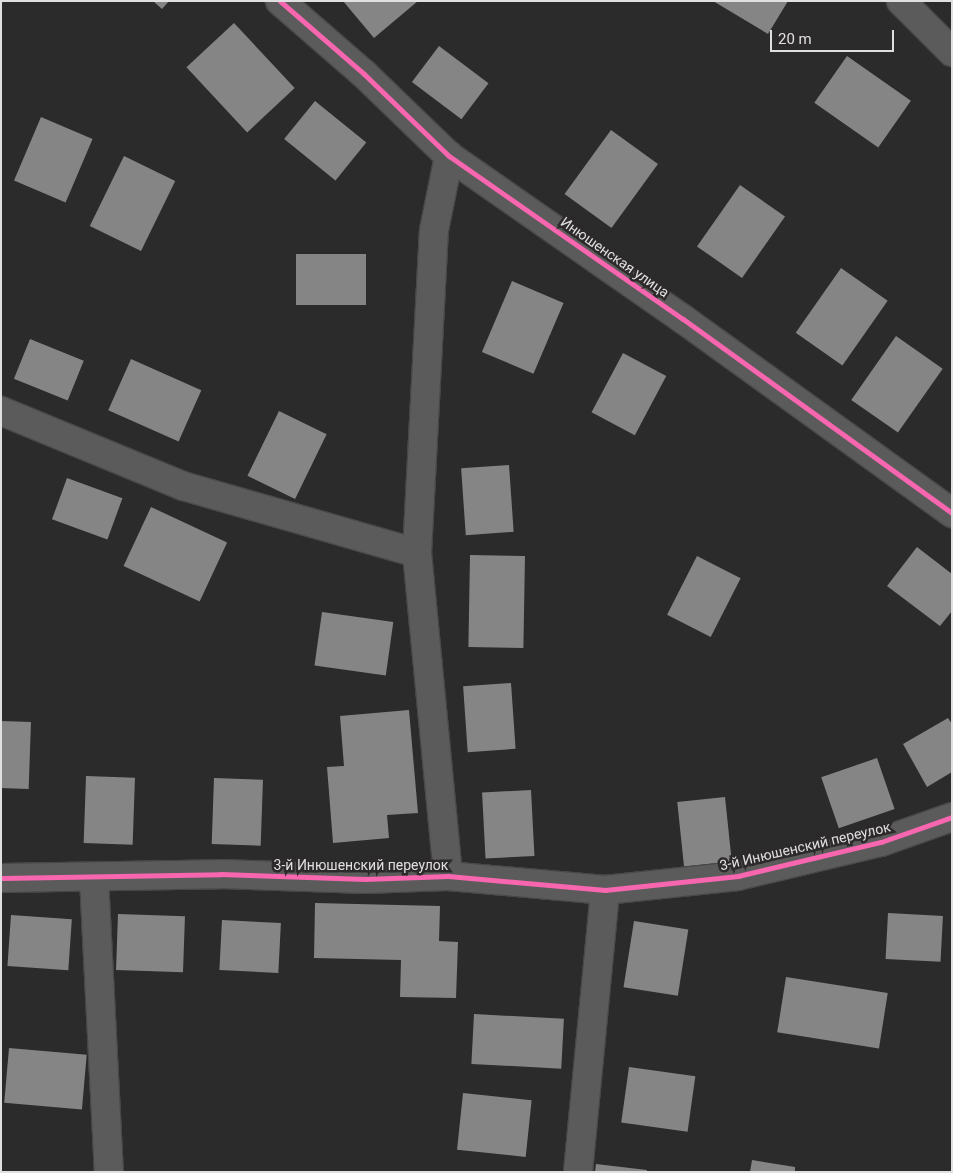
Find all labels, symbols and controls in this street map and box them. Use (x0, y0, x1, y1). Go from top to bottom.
scale bar (773, 20, 897, 52)
text: 20 m (778, 30, 812, 48)
street label: Инюшенская улица (558, 213, 672, 301)
street label: 3-й Инюшенский переулок (718, 818, 892, 874)
street label: 3-й Инюшенский переулок (274, 857, 448, 873)

